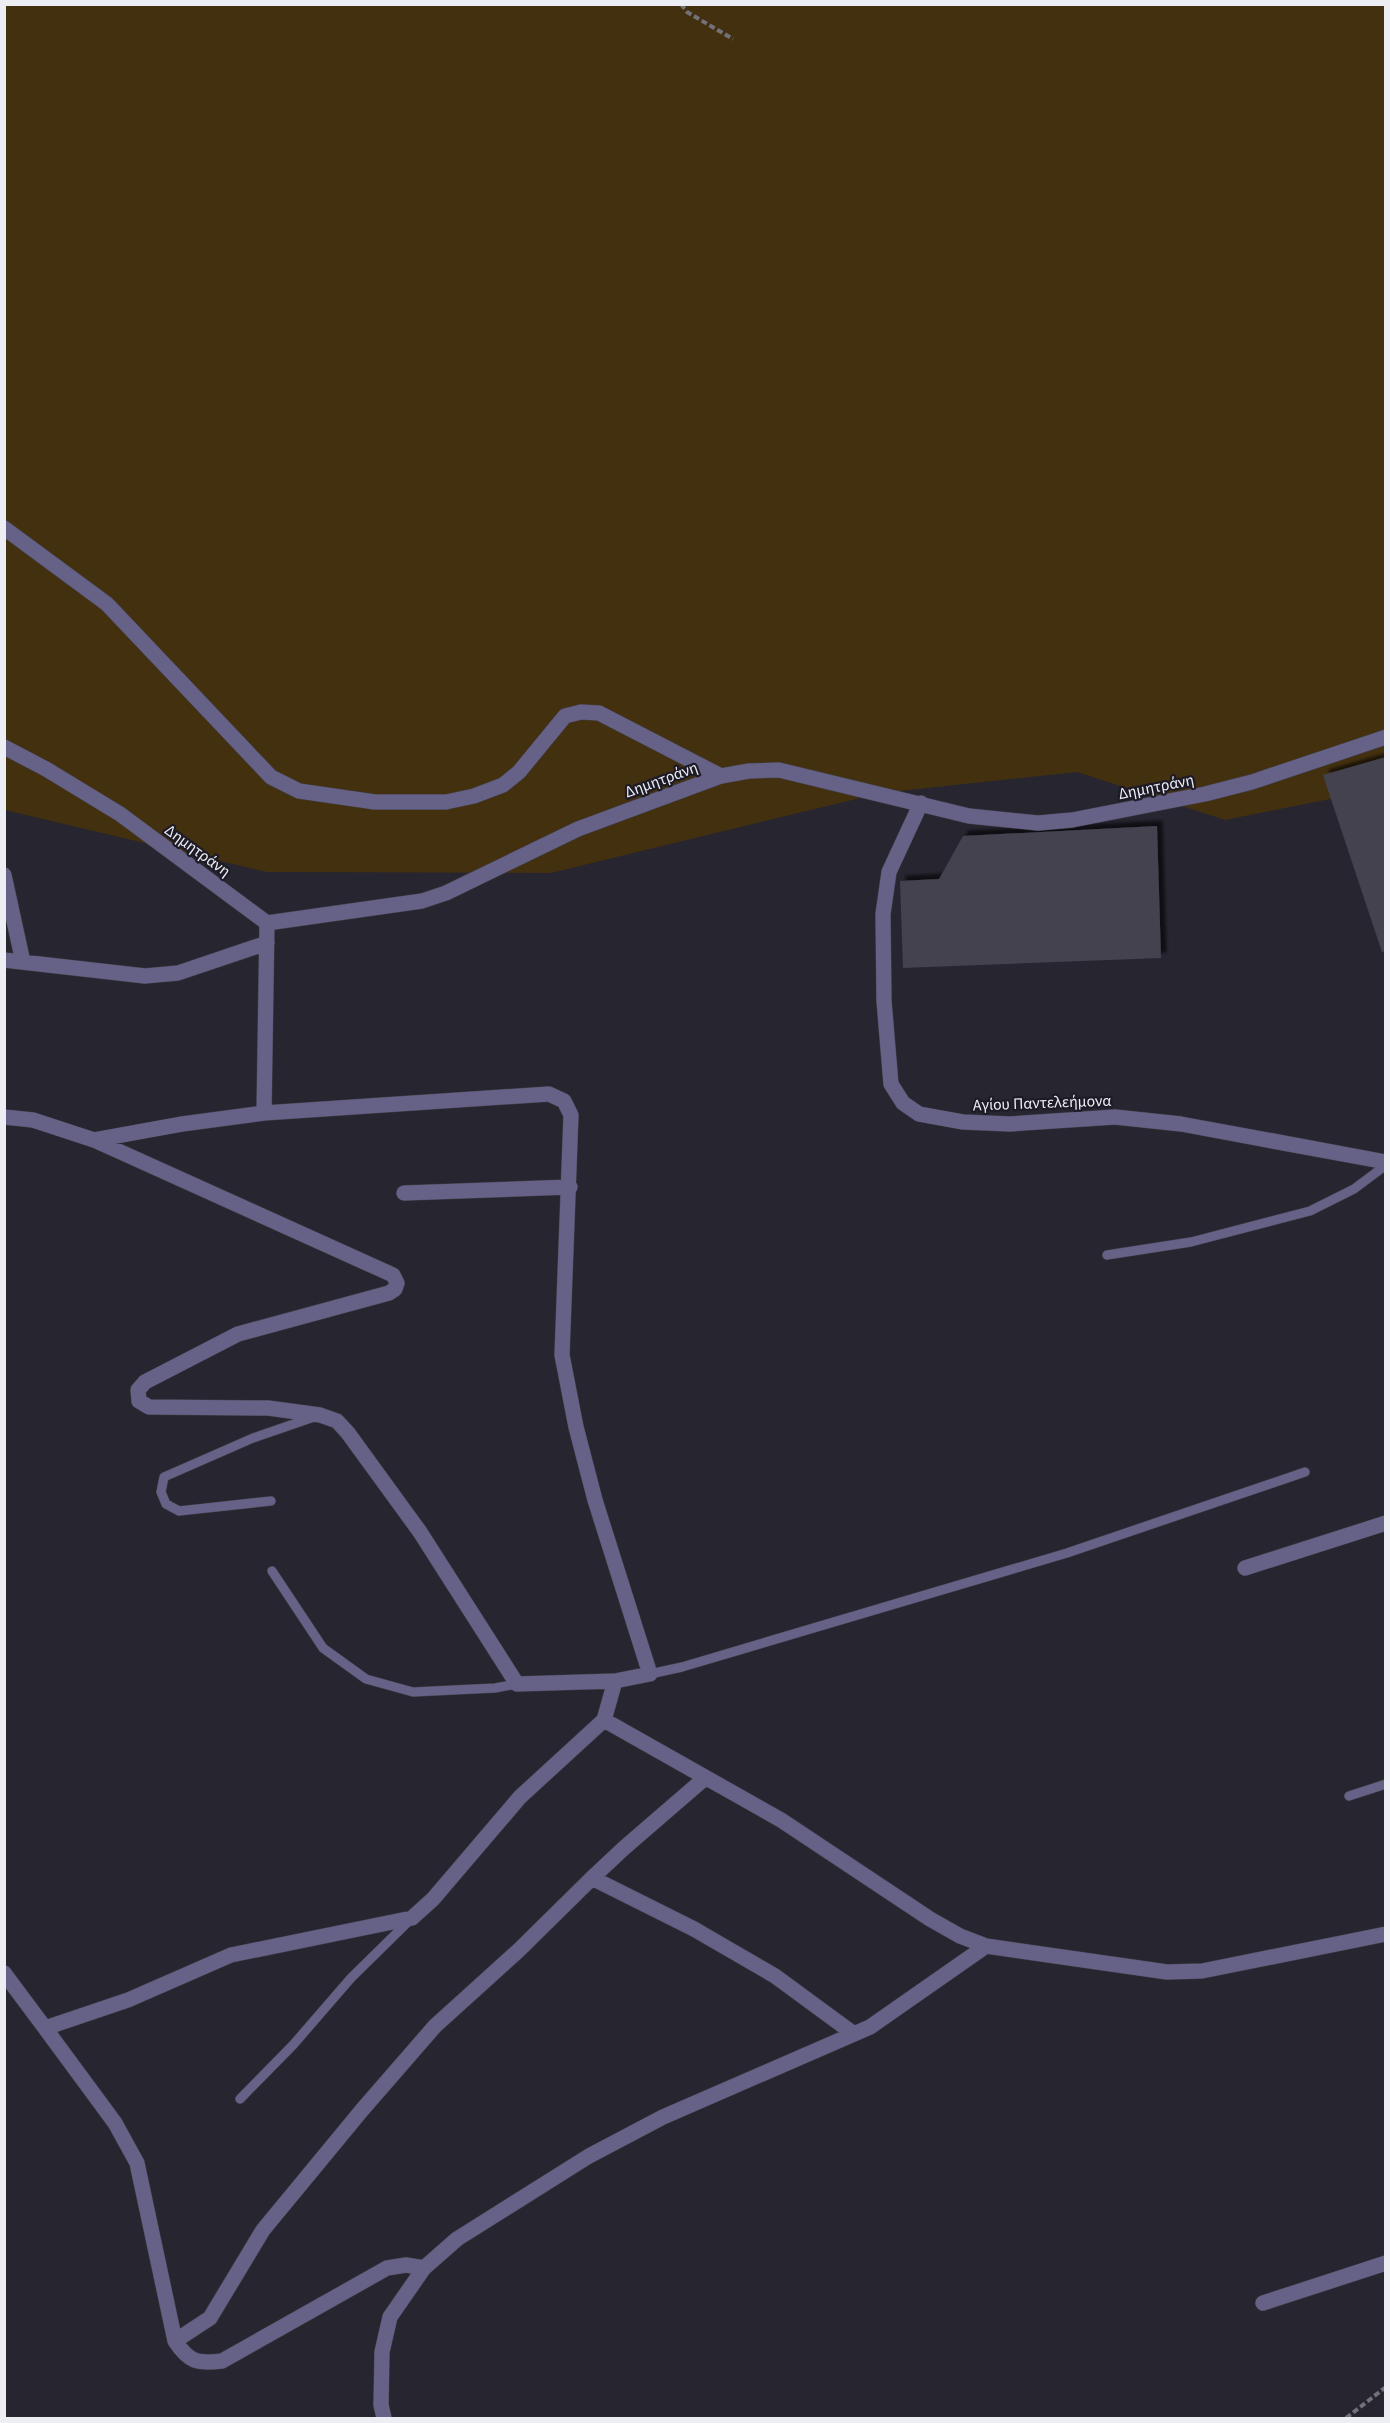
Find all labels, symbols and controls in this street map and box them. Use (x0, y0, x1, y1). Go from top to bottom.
street label: Δημητράνη (622, 757, 701, 803)
street label: Δημητράνη (1117, 769, 1196, 805)
street label: Δημητράνη (160, 819, 235, 882)
street label: Αγίου Παντελεήμονα (972, 1090, 1112, 1116)

